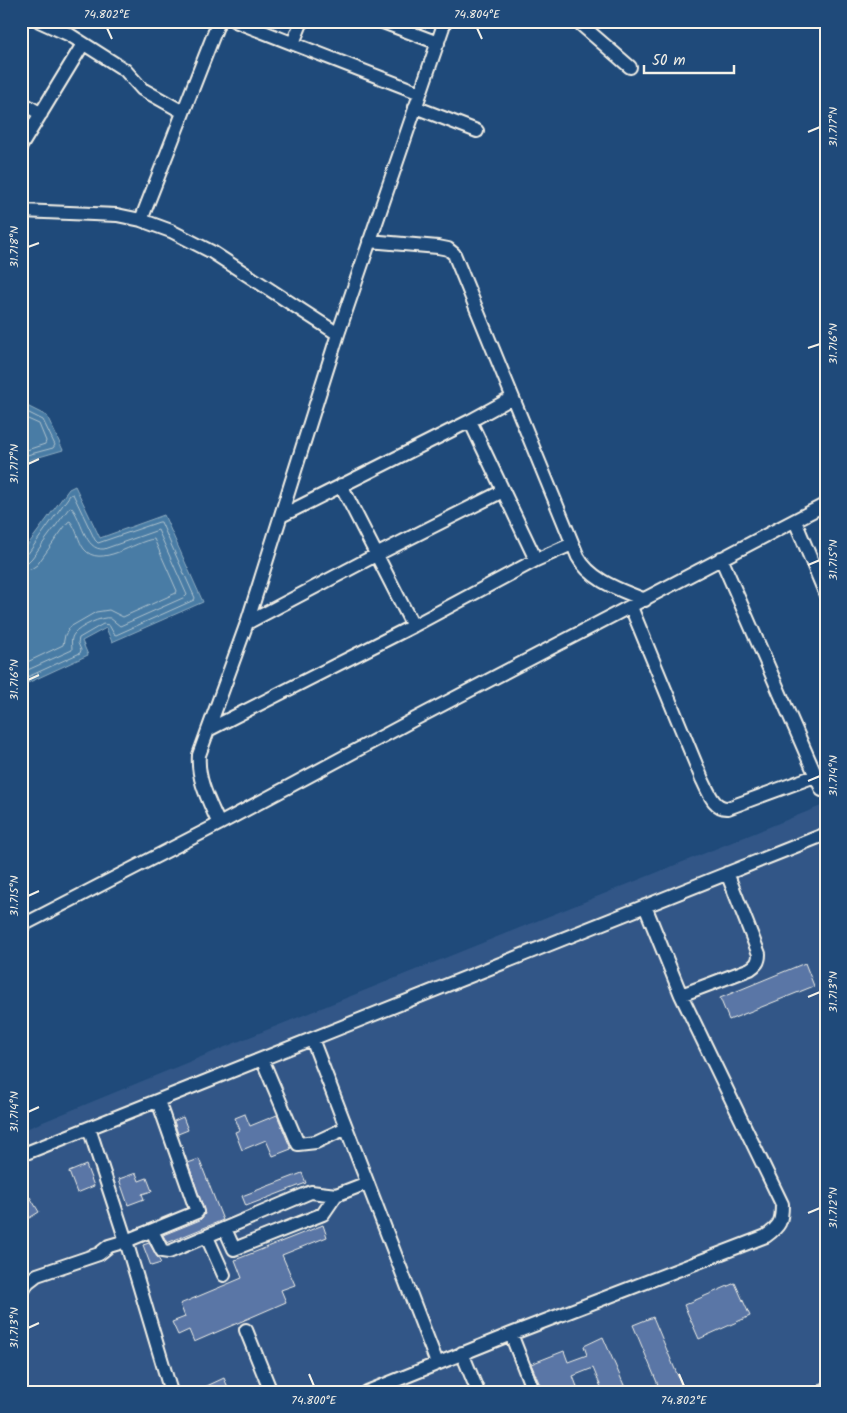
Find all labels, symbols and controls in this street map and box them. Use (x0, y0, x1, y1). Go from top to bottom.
text: 74.802°E (84, 5, 131, 24)
text: 74.804°E (454, 5, 501, 24)
scale bar (644, 42, 734, 74)
text: 50 m (652, 49, 686, 73)
text: 31.717°N (824, 107, 843, 147)
text: 31.718°N (5, 226, 24, 268)
text: 31.716°N (824, 323, 843, 365)
text: 31.717°N (5, 444, 24, 484)
text: 31.715°N (824, 539, 843, 581)
text: 31.716°N (5, 659, 24, 701)
text: 31.714°N (824, 755, 843, 797)
text: 31.715°N (5, 875, 24, 917)
text: 31.713°N (824, 971, 843, 1013)
text: 31.714°N (5, 1091, 24, 1133)
text: 31.712°N (824, 1187, 843, 1229)
text: 31.713°N (5, 1307, 24, 1349)
text: 74.800°E (291, 1391, 338, 1410)
text: 74.802°E (661, 1391, 708, 1410)

